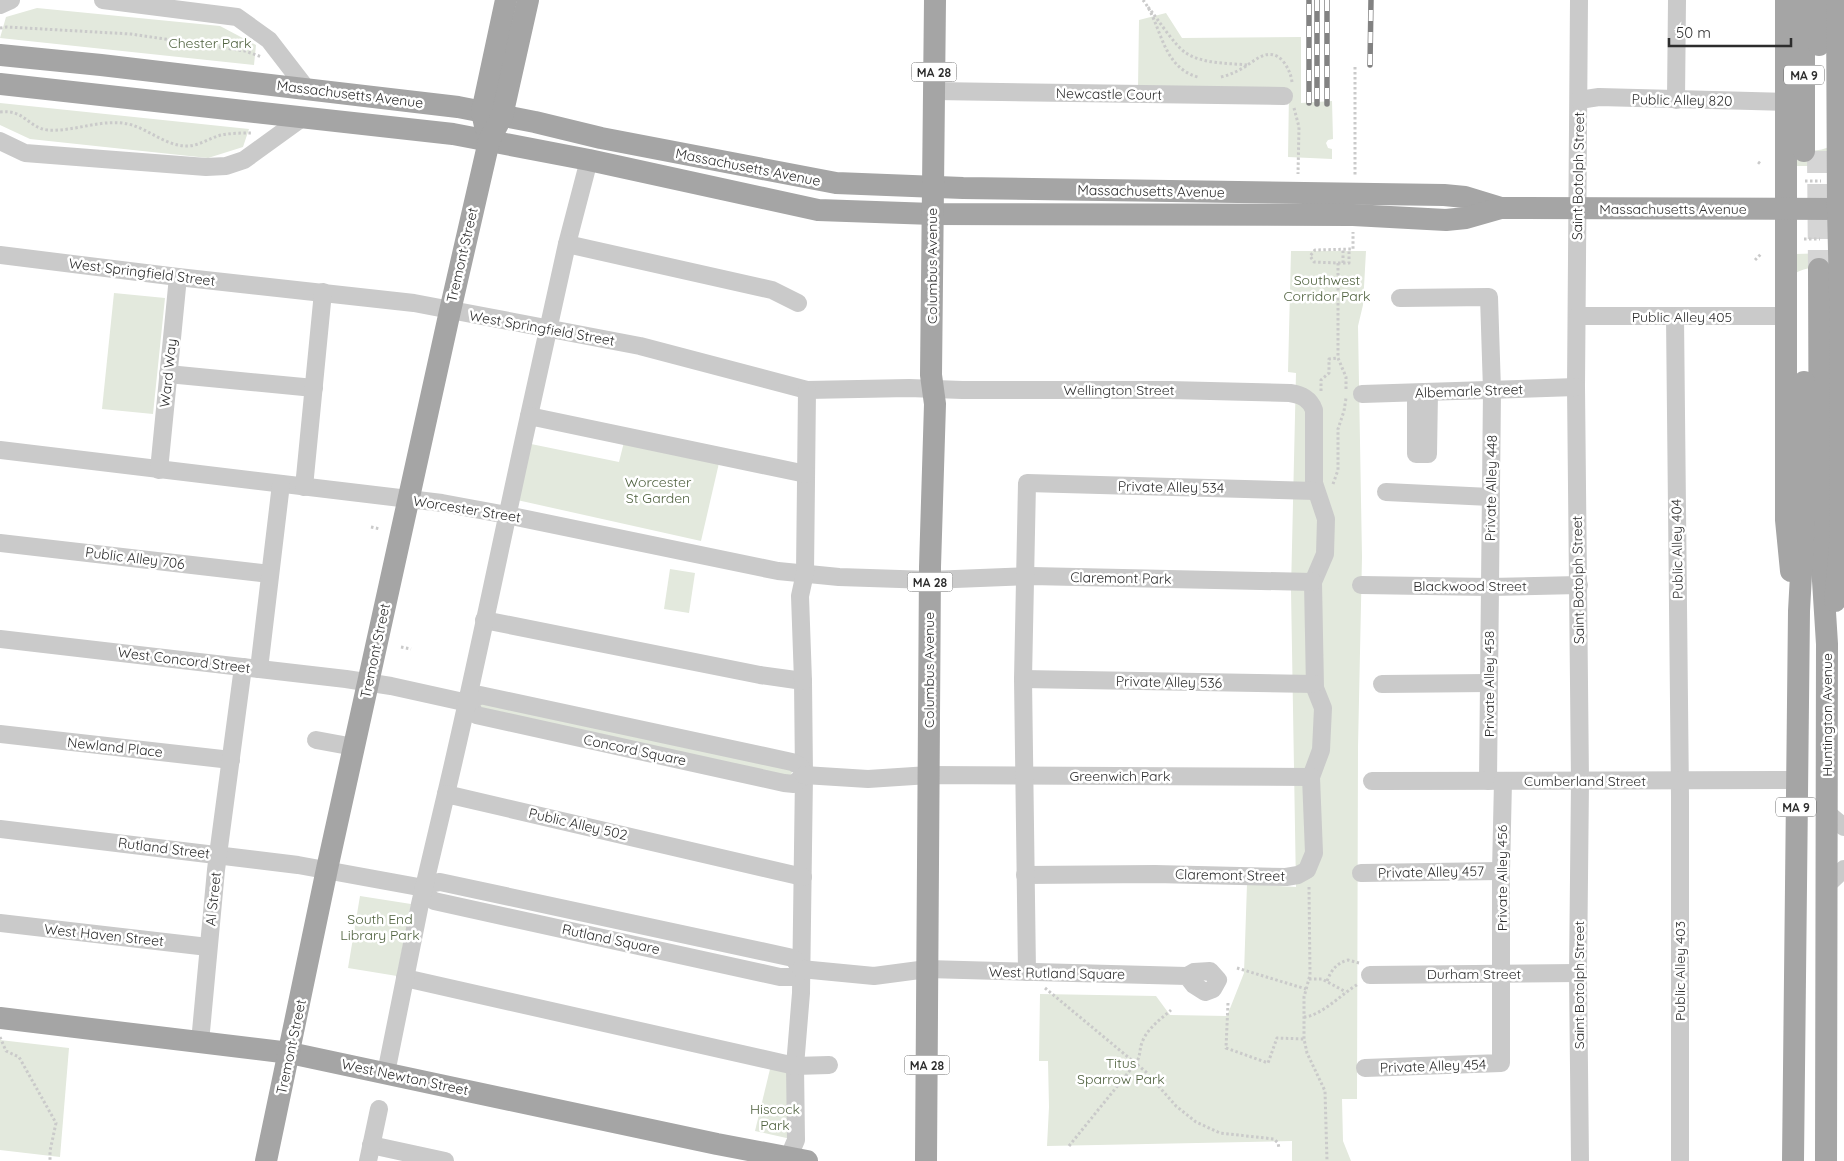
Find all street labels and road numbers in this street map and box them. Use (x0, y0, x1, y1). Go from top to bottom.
road number: MA 28 (912, 62, 956, 82)
road number: MA 9 (1784, 66, 1824, 84)
street label: Massachusetts Avenue (276, 76, 424, 112)
street label: Newcastle Court (1056, 84, 1162, 104)
street label: Public Alley 820 (1632, 90, 1732, 110)
street label: Saint Botolph Street (1568, 111, 1588, 240)
street label: Massachusetts Avenue (674, 144, 822, 190)
street label: Massachusetts Avenue (1077, 181, 1225, 201)
street label: Massachusetts Avenue (1599, 200, 1747, 218)
street label: Tremont Street (442, 206, 482, 304)
street label: Columbus Avenue (923, 208, 941, 324)
street label: West Springfield Street (68, 254, 217, 290)
street label: West Springfield Street (468, 306, 616, 350)
street label: Public Alley 405 (1632, 308, 1732, 326)
street label: Ward Way (155, 338, 181, 408)
street label: Albemarle Street (1415, 380, 1524, 402)
street label: Wellington Street (1064, 381, 1175, 399)
street label: Private Alley 448 (1481, 435, 1501, 541)
street label: Private Alley 534 (1118, 477, 1224, 497)
street label: Worcester Street (412, 492, 522, 526)
street label: Public Alley 404 (1667, 499, 1687, 599)
street label: Saint Botolph Street (1568, 515, 1588, 644)
street label: Public Alley 706 (84, 543, 186, 573)
street label: Claremont Park (1070, 568, 1172, 588)
road number: MA 28 (908, 572, 952, 592)
street label: Blackwood Street (1413, 577, 1527, 595)
street label: Tremont Street (356, 602, 394, 700)
street label: Columbus Avenue (920, 612, 938, 728)
street label: Private Alley 458 (1480, 631, 1498, 737)
street label: West Concord Street (117, 643, 252, 677)
street label: Huntington Avenue (1818, 653, 1836, 777)
street label: Private Alley 536 (1116, 672, 1223, 692)
street label: Concord Square (582, 730, 688, 770)
street label: Newland Place (66, 733, 164, 761)
street label: Greenwich Park (1070, 767, 1170, 785)
street label: Cumberland Street (1524, 772, 1646, 790)
road number: MA 9 (1776, 798, 1816, 816)
street label: Public Alley 502 (527, 804, 629, 844)
street label: Private Alley 456 (1493, 824, 1511, 931)
street label: Rutland Street (117, 833, 211, 863)
street label: Private Alley 457 (1378, 862, 1484, 882)
street label: Claremont Street (1175, 865, 1285, 885)
street label: Al Street (201, 871, 225, 927)
street label: West Haven Street (43, 920, 165, 950)
street label: Rutland Square (560, 920, 662, 958)
street label: Saint Botolph Street (1570, 921, 1588, 1049)
street label: Public Alley 403 (1671, 921, 1689, 1021)
street label: West Rutland Square (989, 963, 1125, 983)
street label: Durham Street (1427, 965, 1522, 983)
street label: Tremont Street (272, 998, 310, 1096)
street label: West Newton Street (340, 1055, 470, 1099)
street label: Private Alley 454 (1379, 1055, 1487, 1077)
road number: MA 28 (904, 1056, 950, 1074)

